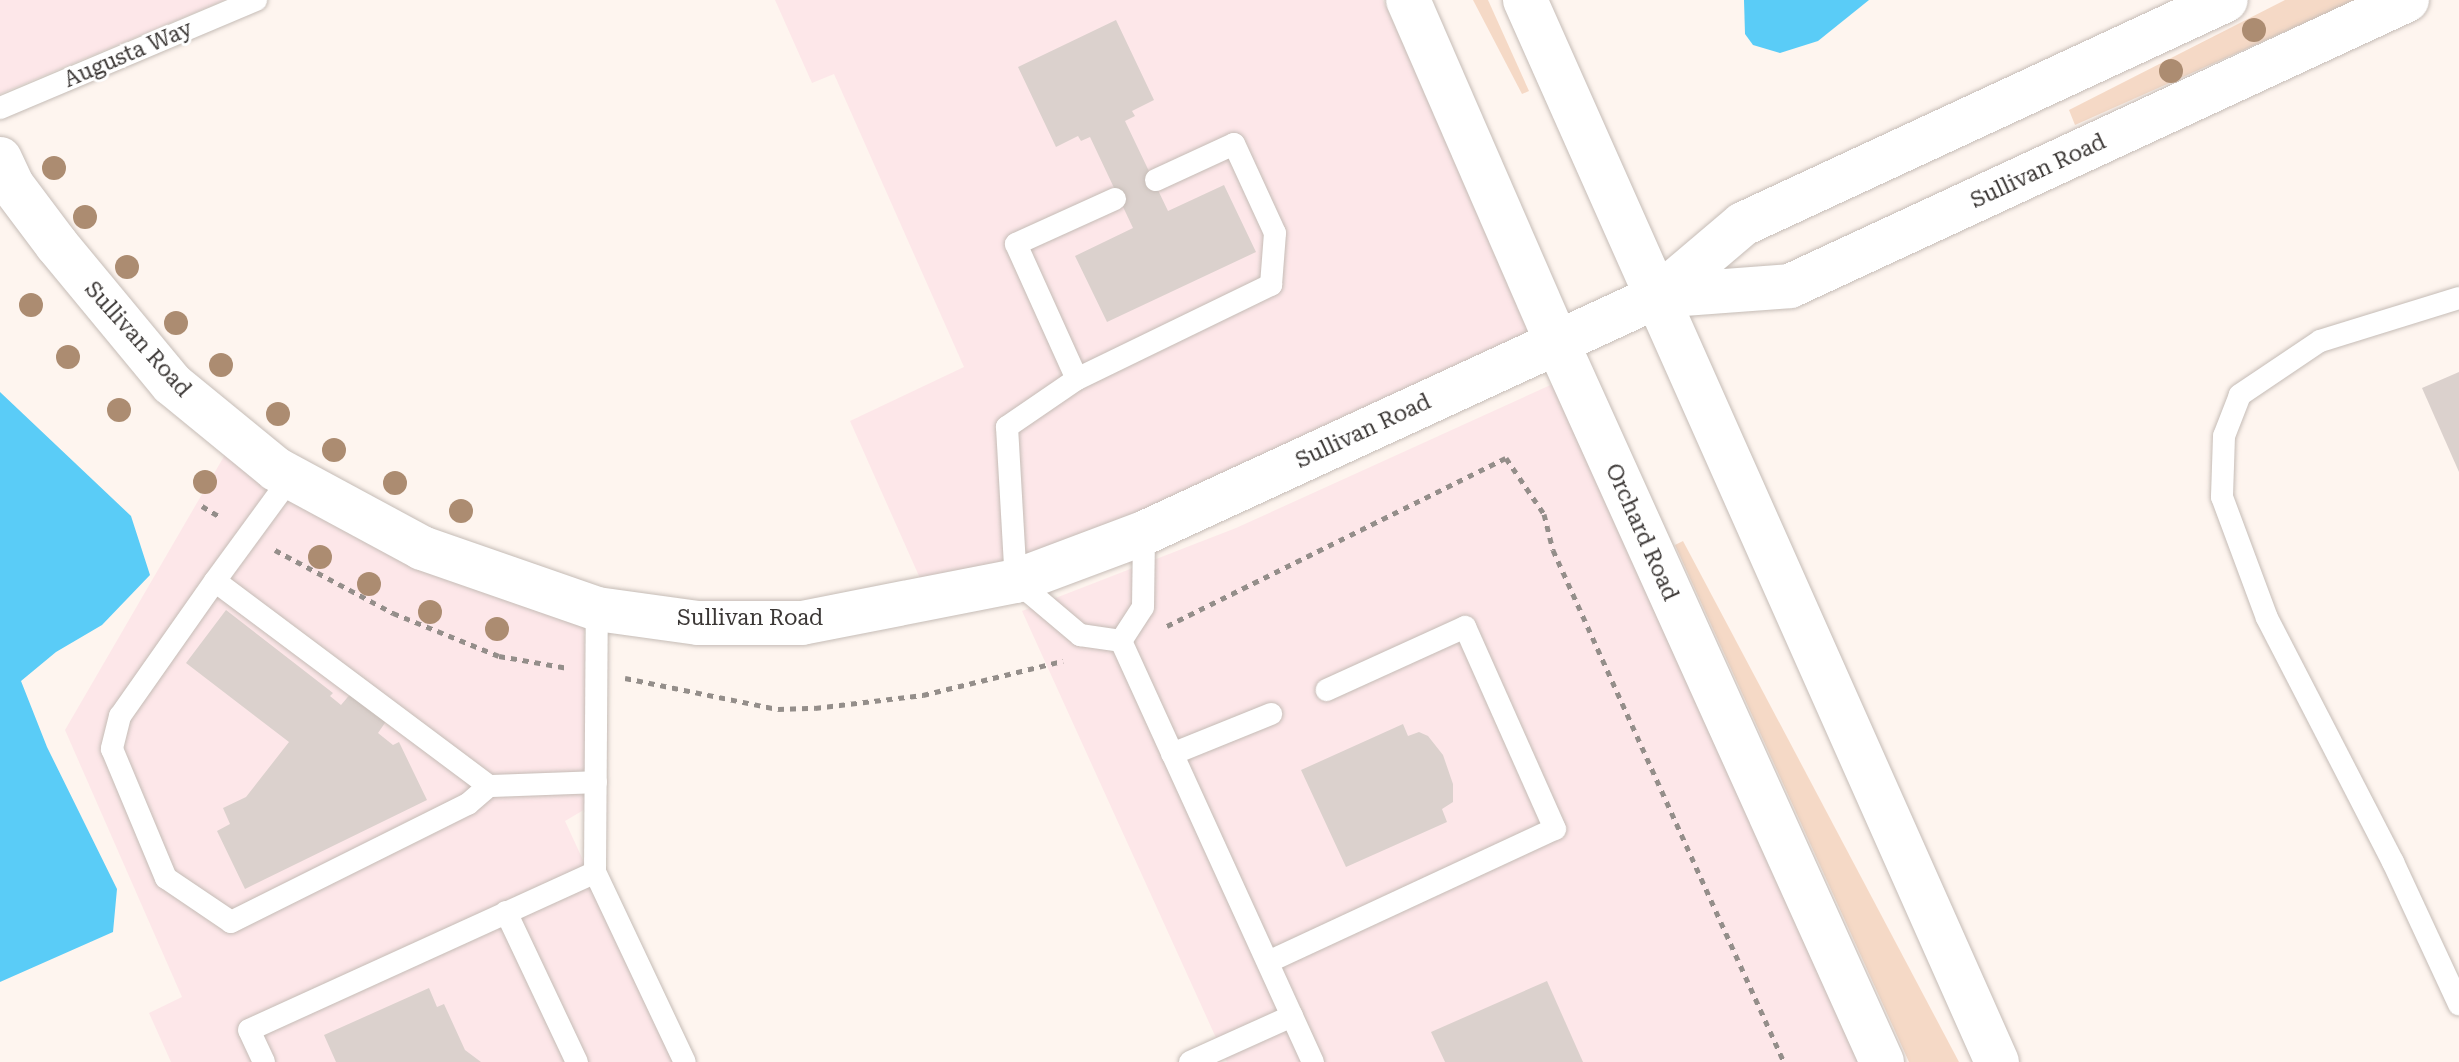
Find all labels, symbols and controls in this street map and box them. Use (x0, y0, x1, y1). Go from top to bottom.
street label: Augusta Way (60, 15, 196, 93)
street label: Sullivan Road (1966, 128, 2110, 214)
street label: Sullivan Road (79, 276, 197, 402)
street label: Sullivan Road (1291, 388, 1435, 474)
street label: Orchard Road (1600, 459, 1684, 605)
street label: Sullivan Road (677, 605, 823, 631)

